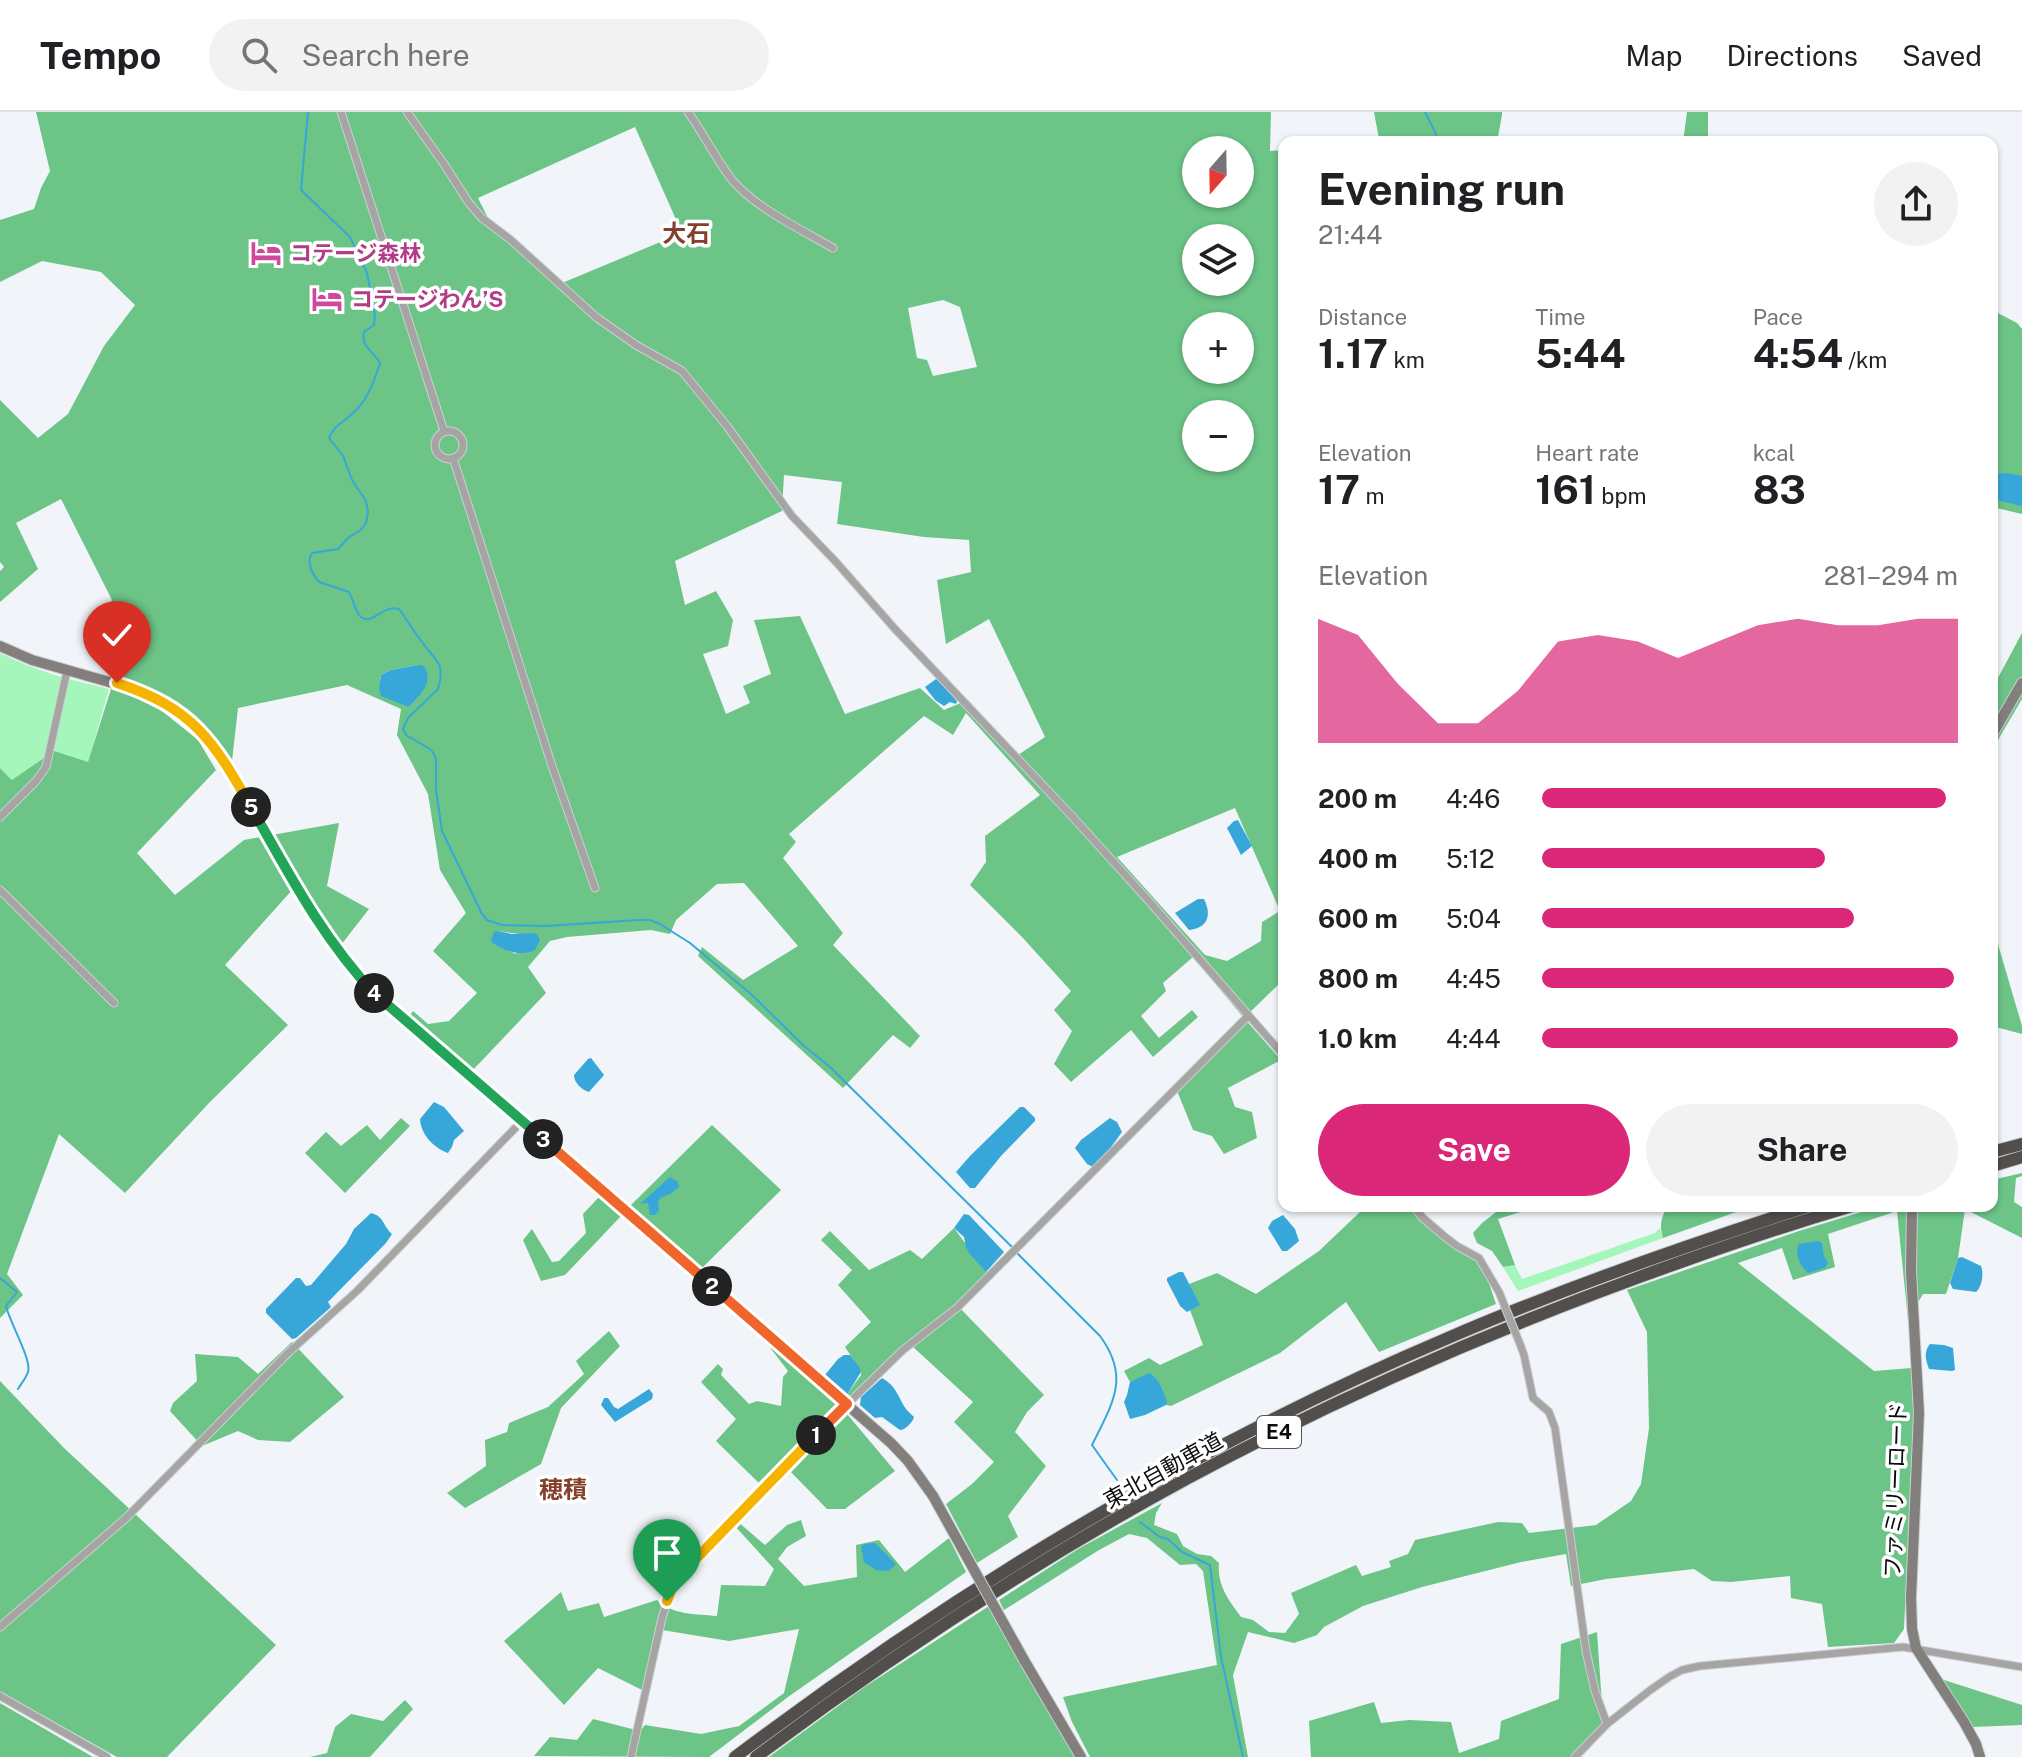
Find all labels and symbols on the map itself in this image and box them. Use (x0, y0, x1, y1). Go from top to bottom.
north arrow (1182, 136, 1254, 208)
district label: 大石 (662, 219, 710, 247)
hotel icon: コテージ森林 (249, 236, 283, 270)
place label: コテージ森林 (290, 240, 422, 266)
hotel icon: コテージわん’S (310, 282, 344, 316)
place label: コテージわん’S (351, 286, 504, 312)
pin (83, 601, 151, 683)
pin: 5 (231, 787, 271, 827)
pin: 4 (354, 973, 394, 1013)
pin: 3 (523, 1119, 563, 1159)
pin: 2 (692, 1266, 732, 1306)
street label: ファミリーロード (1879, 1402, 1911, 1578)
pin: 1 (796, 1415, 836, 1455)
road number: E4 (1257, 1416, 1301, 1448)
street label: 東北自動車道 (1099, 1427, 1227, 1513)
district label: 穂積 (539, 1475, 587, 1503)
pin (633, 1519, 701, 1601)

